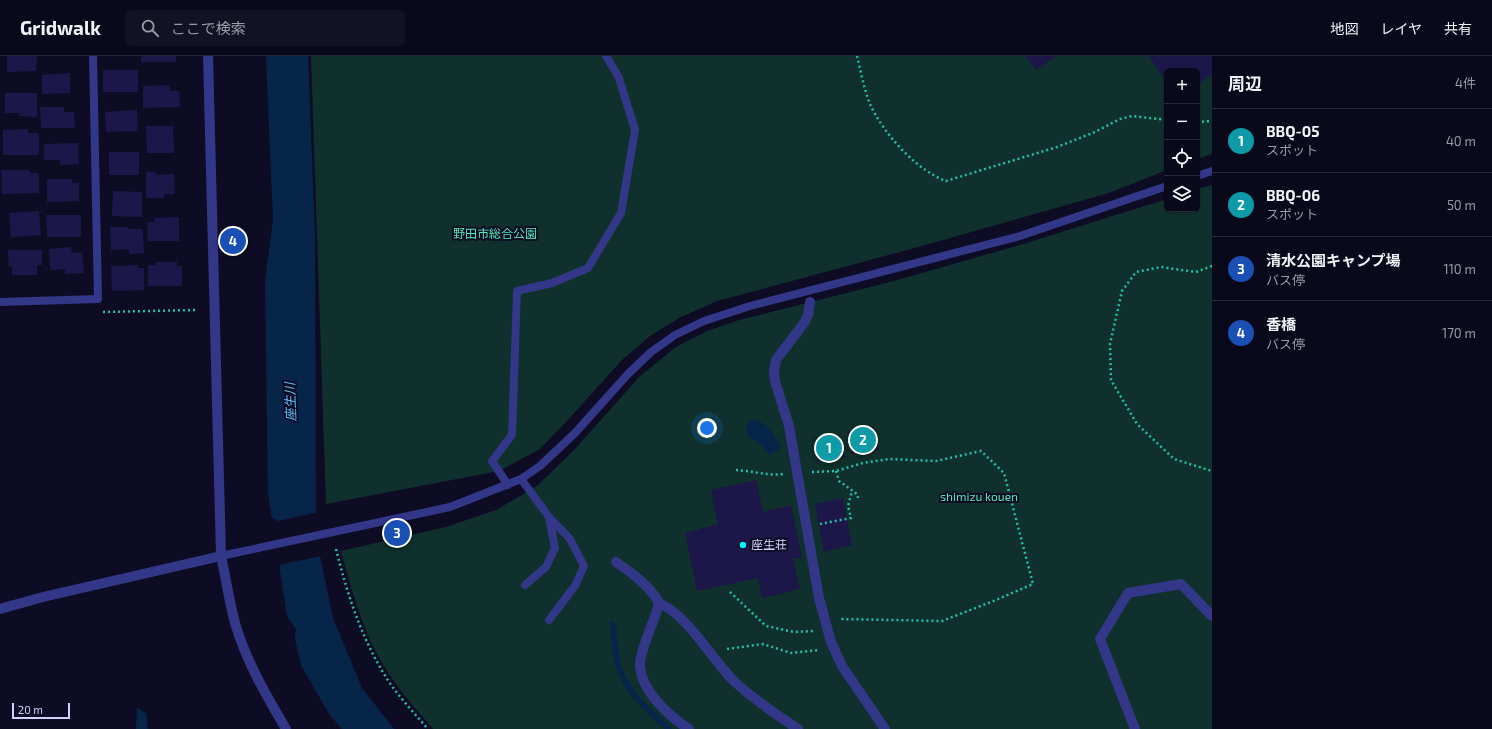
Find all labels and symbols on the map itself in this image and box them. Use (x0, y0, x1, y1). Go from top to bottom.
pin: 4 (220, 226, 246, 256)
park label: 野田市総合公園 (453, 226, 537, 240)
water label: 座生川 (281, 380, 299, 422)
your location (697, 418, 717, 438)
pin: 2 (850, 425, 876, 455)
pin: 1 (816, 433, 842, 463)
park label: shimizu kouen (940, 489, 1018, 503)
pin: 3 (384, 518, 410, 548)
place label: 座生荘 (751, 537, 787, 551)
marker: 座生荘 (738, 540, 748, 550)
scale bar (12, 701, 70, 720)

